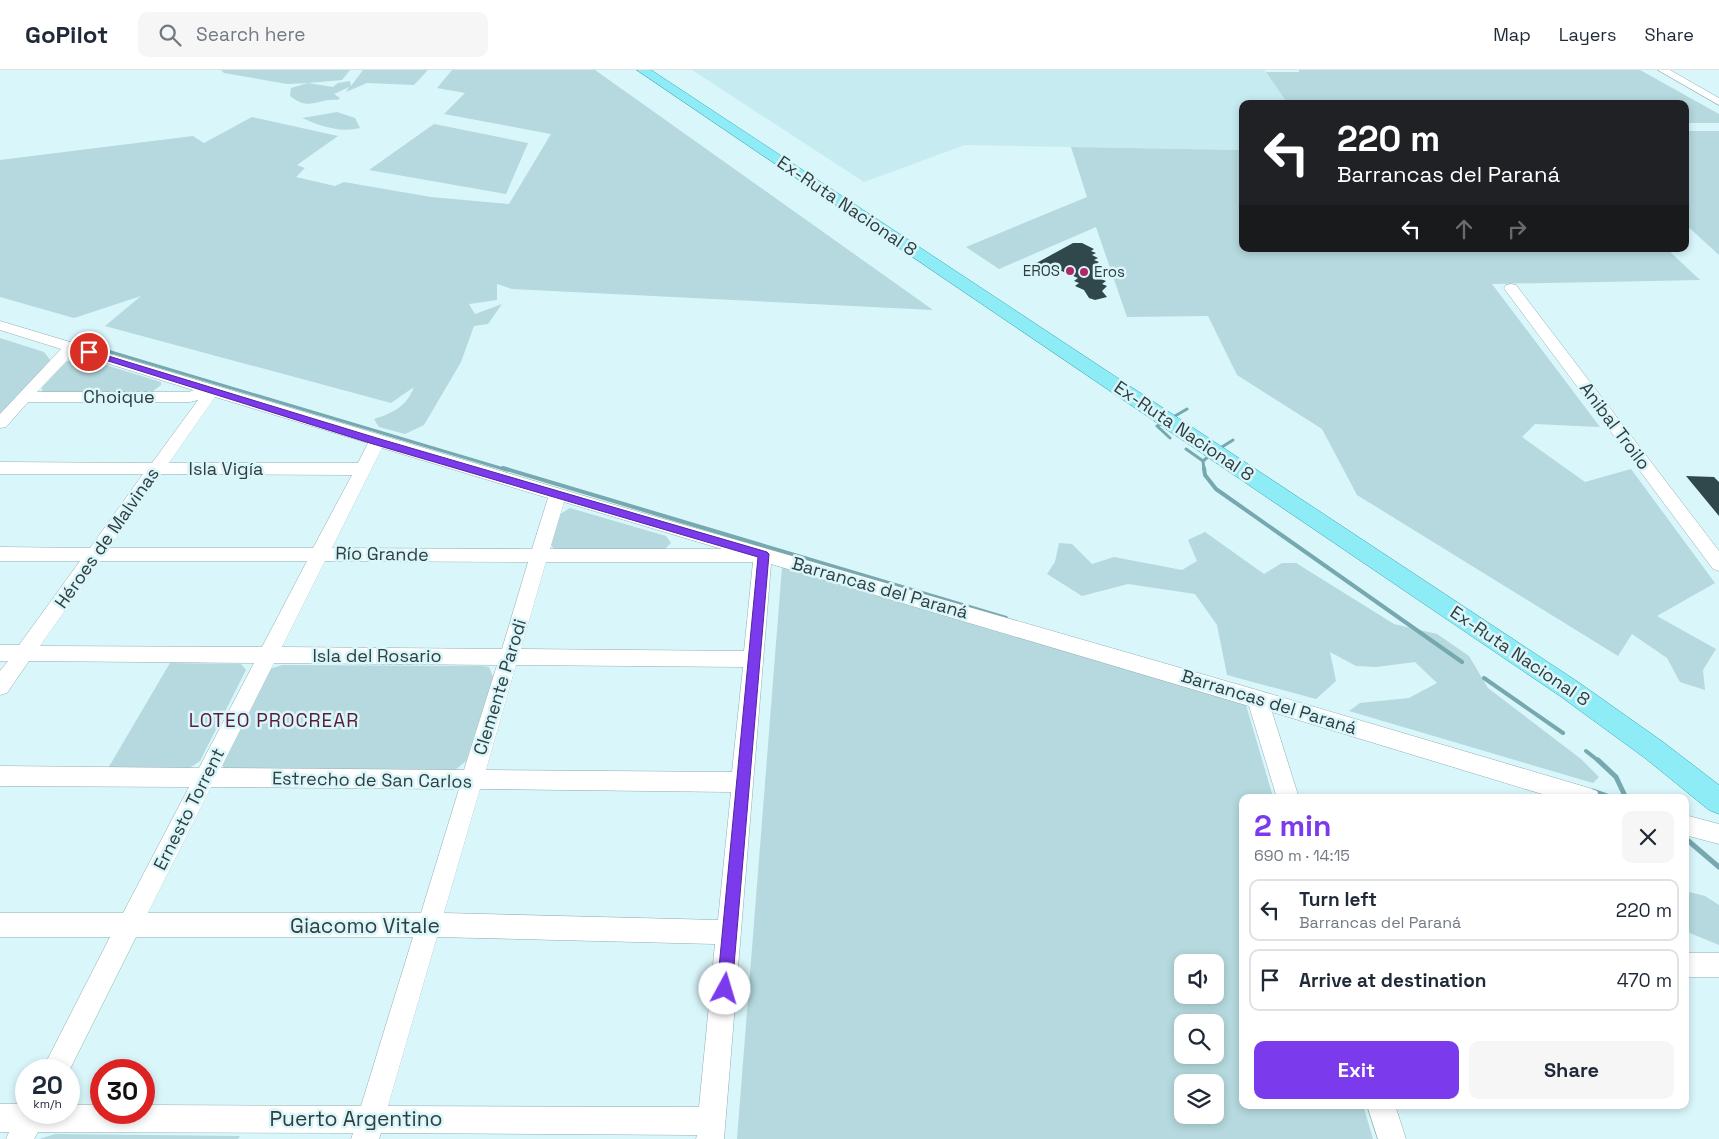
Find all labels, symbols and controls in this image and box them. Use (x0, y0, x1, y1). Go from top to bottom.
search box (138, 12, 488, 57)
text: GoPilot (25, 19, 108, 50)
icon: search (156, 21, 184, 49)
text: Search here (196, 22, 306, 47)
text: Map (1493, 23, 1531, 46)
text: Layers (1559, 23, 1616, 46)
text: Share (1644, 23, 1694, 46)
text: 220 m (1337, 117, 1440, 161)
icon: left (1254, 120, 1319, 185)
street label: Ex-Ruta Nacional 8 (773, 150, 922, 261)
text: Barrancas del Paraná (1337, 160, 1560, 188)
icon: left (1397, 215, 1425, 243)
icon: ahead (1450, 215, 1478, 243)
icon: right (1503, 215, 1531, 243)
place label: EROS (1023, 261, 1060, 280)
place label: Eros (1094, 262, 1125, 281)
marker: EROS (1064, 265, 1076, 277)
marker: Eros (1078, 266, 1090, 278)
pin (68, 331, 110, 373)
icon: arrive (75, 338, 103, 366)
street label: Ex-Ruta Nacional 8 (1110, 375, 1259, 486)
street label: Anibal Troilo (1575, 377, 1656, 474)
street label: Choique (83, 385, 155, 408)
street label: Isla Vigía (189, 457, 263, 480)
street label: Héroes de Malvinas (49, 463, 164, 613)
street label: Río Grande (335, 541, 429, 566)
street label: Barrancas del Paraná (789, 551, 971, 624)
street label: Ex-Ruta Nacional 8 (1446, 600, 1595, 711)
street label: Clemente Parodi (468, 616, 531, 758)
street label: Isla del Rosario (312, 644, 442, 667)
street label: Barrancas del Paraná (1179, 664, 1360, 739)
district label: LOTEO PROCREAR (189, 708, 359, 733)
street label: Ernesto Torrent (148, 744, 229, 874)
street label: Estrecho de San Carlos (272, 766, 472, 793)
text: 2 min (1254, 806, 1332, 845)
button: close (1622, 811, 1674, 863)
text: 690 m · 14:15 (1254, 845, 1350, 866)
text: Turn left (1299, 887, 1377, 912)
icon: left (1256, 896, 1284, 924)
text: 220 m (1616, 898, 1672, 923)
street label: Giacomo Vitale (290, 912, 440, 939)
text: Barrancas del Paraná (1299, 912, 1461, 933)
map controls (1174, 954, 1224, 1124)
button: sound (1174, 954, 1224, 1004)
position arrow (698, 962, 750, 1014)
icon: arrive (1256, 966, 1284, 994)
text: Arrive at destination (1299, 968, 1487, 993)
text: 470 m (1617, 968, 1672, 993)
button: search (1174, 1014, 1224, 1064)
button: Exit (1254, 1041, 1459, 1099)
button: Share (1469, 1041, 1674, 1099)
speed limit sign: 30 (90, 1059, 155, 1124)
text: 20 (32, 1069, 63, 1101)
button: layers (1174, 1074, 1224, 1124)
text: km/h (33, 1096, 62, 1112)
street label: Puerto Argentino (269, 1105, 443, 1132)

